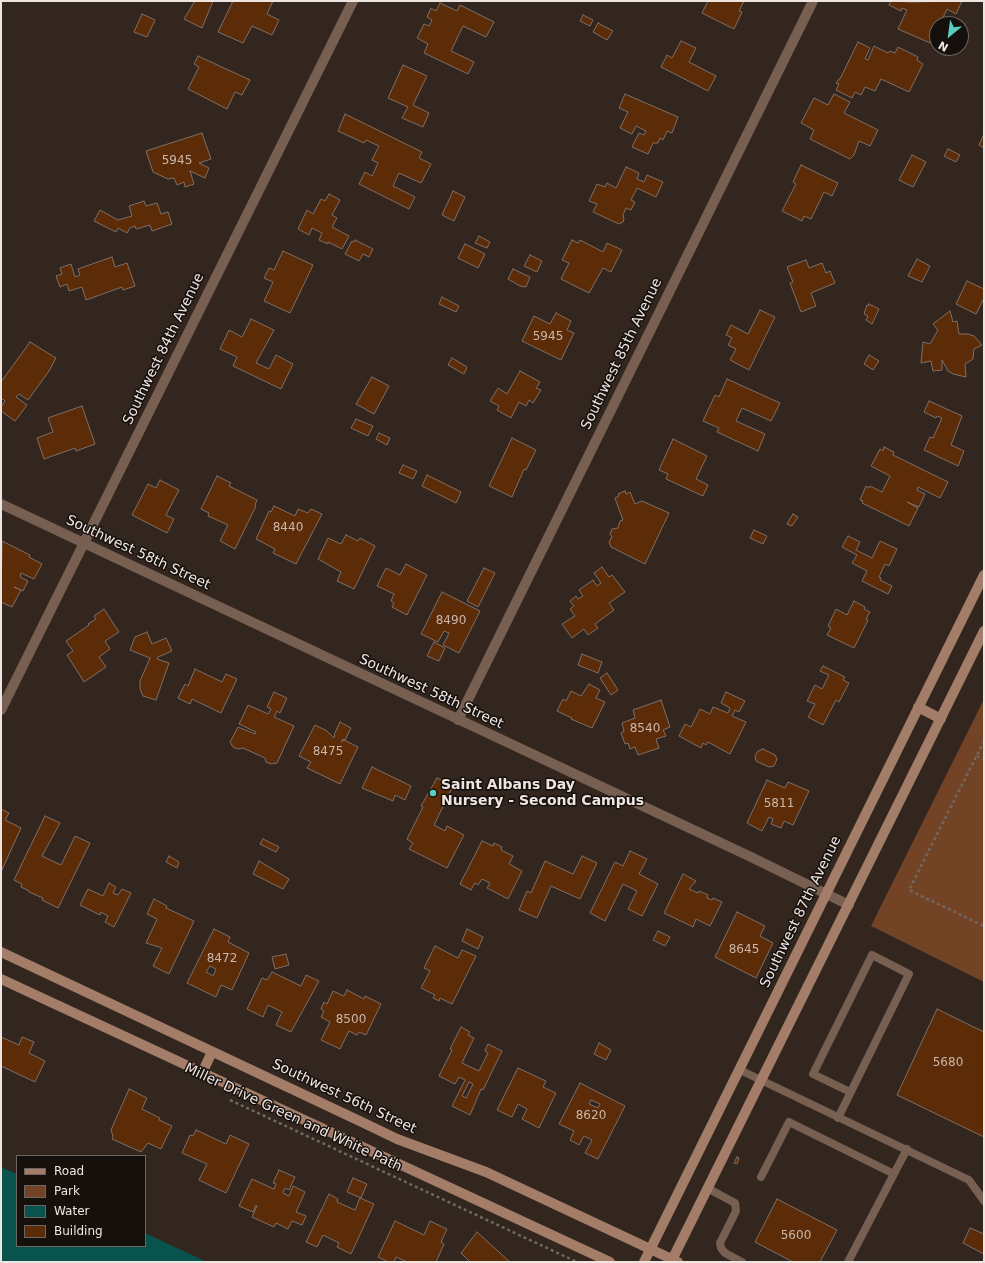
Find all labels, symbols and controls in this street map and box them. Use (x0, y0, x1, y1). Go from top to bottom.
north arrow (929, 16, 969, 56)
text: N (936, 38, 951, 54)
house number: 5945 (162, 154, 192, 168)
street label: Southwest 84th Avenue (120, 270, 208, 428)
street label: Southwest 85th Avenue (578, 275, 666, 433)
house number: 5945 (533, 330, 563, 344)
street label: Southwest 58th Street (63, 512, 213, 594)
house number: 8440 (273, 521, 303, 535)
house number: 8490 (436, 614, 466, 628)
street label: Southwest 58th Street (356, 651, 506, 733)
house number: 8540 (630, 722, 660, 736)
house number: 8475 (313, 745, 343, 759)
place label: Saint Albans Day Nursery - Second Campus (441, 777, 644, 810)
marker: Saint Albans Day Nursery - Second Campus (428, 788, 438, 798)
house number: 5811 (764, 797, 794, 811)
street label: Southwest 87th Avenue (757, 833, 845, 991)
house number: 8645 (729, 943, 759, 957)
house number: 8472 (207, 952, 237, 966)
house number: 8500 (336, 1013, 366, 1027)
street label: Southwest 56th Street (269, 1056, 419, 1138)
house number: 5680 (933, 1056, 963, 1070)
street label: Miller Drive Green and White Path (182, 1060, 404, 1176)
house number: 8620 (576, 1109, 606, 1123)
legend (16, 1155, 146, 1247)
text: Road (54, 1164, 84, 1178)
text: Park (54, 1184, 80, 1198)
text: Water (54, 1204, 89, 1218)
text: Building (54, 1224, 103, 1238)
house number: 5600 (781, 1229, 811, 1243)

